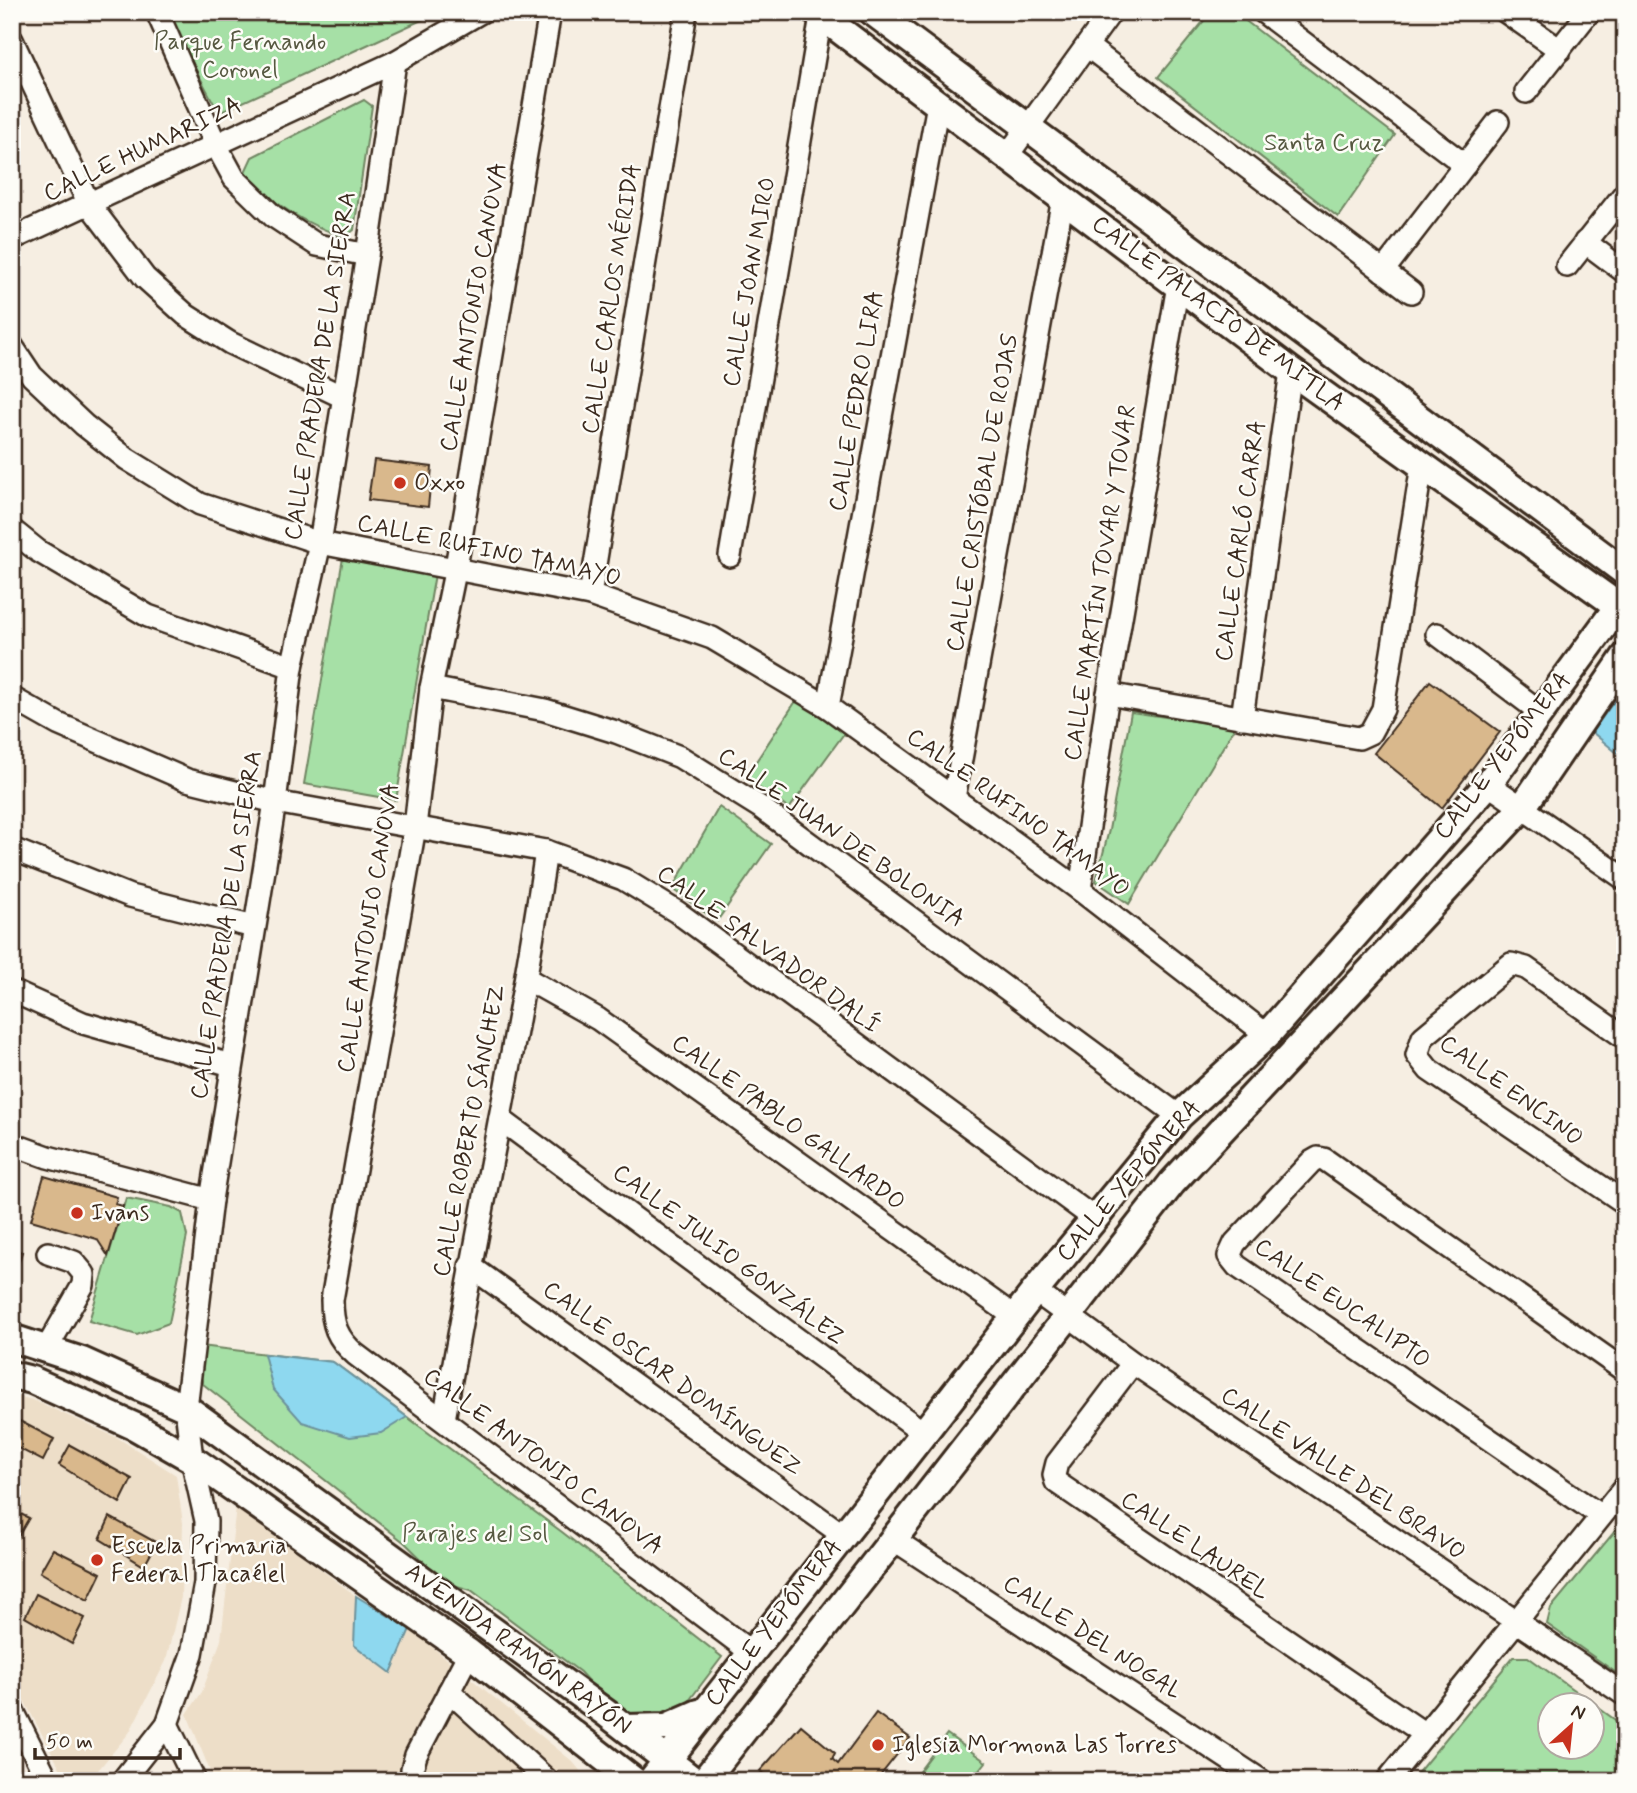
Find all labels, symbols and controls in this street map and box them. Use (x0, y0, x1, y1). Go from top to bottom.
park label: Parque Fernando Coronel (154, 27, 326, 86)
street label: CALLE HUMARIZA (39, 90, 247, 210)
park label: Santa Cruz (1264, 128, 1384, 159)
street label: CALLE ANTONIO CANOVA (433, 160, 515, 454)
street label: CALLE CARLOS MÉRIDA (573, 161, 649, 436)
street label: CALLE JOAN MIRO (716, 175, 784, 389)
street label: CALLE PRADERA DE LA SIERRA (278, 189, 364, 543)
street label: CALLE PALACIO DE MITLA (1085, 209, 1351, 419)
street label: CALLE PEDRO LIRA (822, 288, 892, 514)
street label: CALLE CRISTÓBAL DE ROJAS (940, 332, 1026, 654)
street label: CALLE MARTÍN TOVAR Y TOVAR (1057, 403, 1144, 763)
street label: CALLE CARLÓ CARRA (1209, 418, 1273, 664)
place label: Oxxo (414, 468, 465, 499)
marker: Oxxo (392, 475, 408, 491)
street label: CALLE RUFINO TAMAYO (354, 508, 624, 594)
street label: CALLE YEPÓMERA (1428, 666, 1578, 846)
street label: CALLE RUFINO TAMAYO (900, 721, 1136, 905)
street label: CALLE JUAN DE BOLONIA (711, 741, 971, 935)
street label: CALLE PRADERA DE LA SIERRA (184, 748, 270, 1102)
street label: CALLE ANTONIO CANOVA (331, 781, 407, 1075)
street label: CALLE SALVADOR DALÍ (650, 858, 886, 1042)
street label: CALLE ROBERTO SÁNCHEZ (426, 982, 513, 1279)
street label: CALLE PABLO GALLARDO (665, 1028, 911, 1218)
street label: CALLE ENCINO (1433, 1028, 1589, 1154)
street label: CALLE YEPÓMERA (1050, 1093, 1208, 1269)
street label: CALLE JULIO GONZÁLEZ (606, 1157, 851, 1353)
place label: Ivans (91, 1198, 149, 1229)
marker: Ivans (69, 1205, 85, 1221)
street label: CALLE EUCALIPTO (1248, 1232, 1436, 1376)
street label: CALLE OSCAR DOMÍNGUEZ (536, 1274, 808, 1484)
street label: CALLE ANTONIO CANOVA (417, 1361, 669, 1563)
street label: CALLE VALLE DEL BRAVO (1214, 1380, 1472, 1568)
street label: CALLE LAUREL (1114, 1485, 1276, 1607)
park label: Parajes del Sol (402, 1519, 548, 1550)
place label: Escuela Primaria Federal Tlacaélel (111, 1531, 287, 1590)
street label: CALLE YEPÓMERA (699, 1533, 849, 1713)
marker: Escuela Primaria Federal Tlacaélel (89, 1552, 105, 1568)
street label: AVENIDA RAMÓN RAYÓN (398, 1556, 638, 1742)
street label: CALLE DEL NOGAL (997, 1568, 1187, 1708)
north arrow (1536, 1692, 1606, 1762)
text: N (1567, 1698, 1589, 1726)
scale bar (35, 1716, 180, 1760)
text: 50 m (46, 1728, 93, 1756)
place label: Iglesia Mormona Las Torres (892, 1730, 1177, 1761)
marker: Iglesia Mormona Las Torres (870, 1737, 886, 1753)

